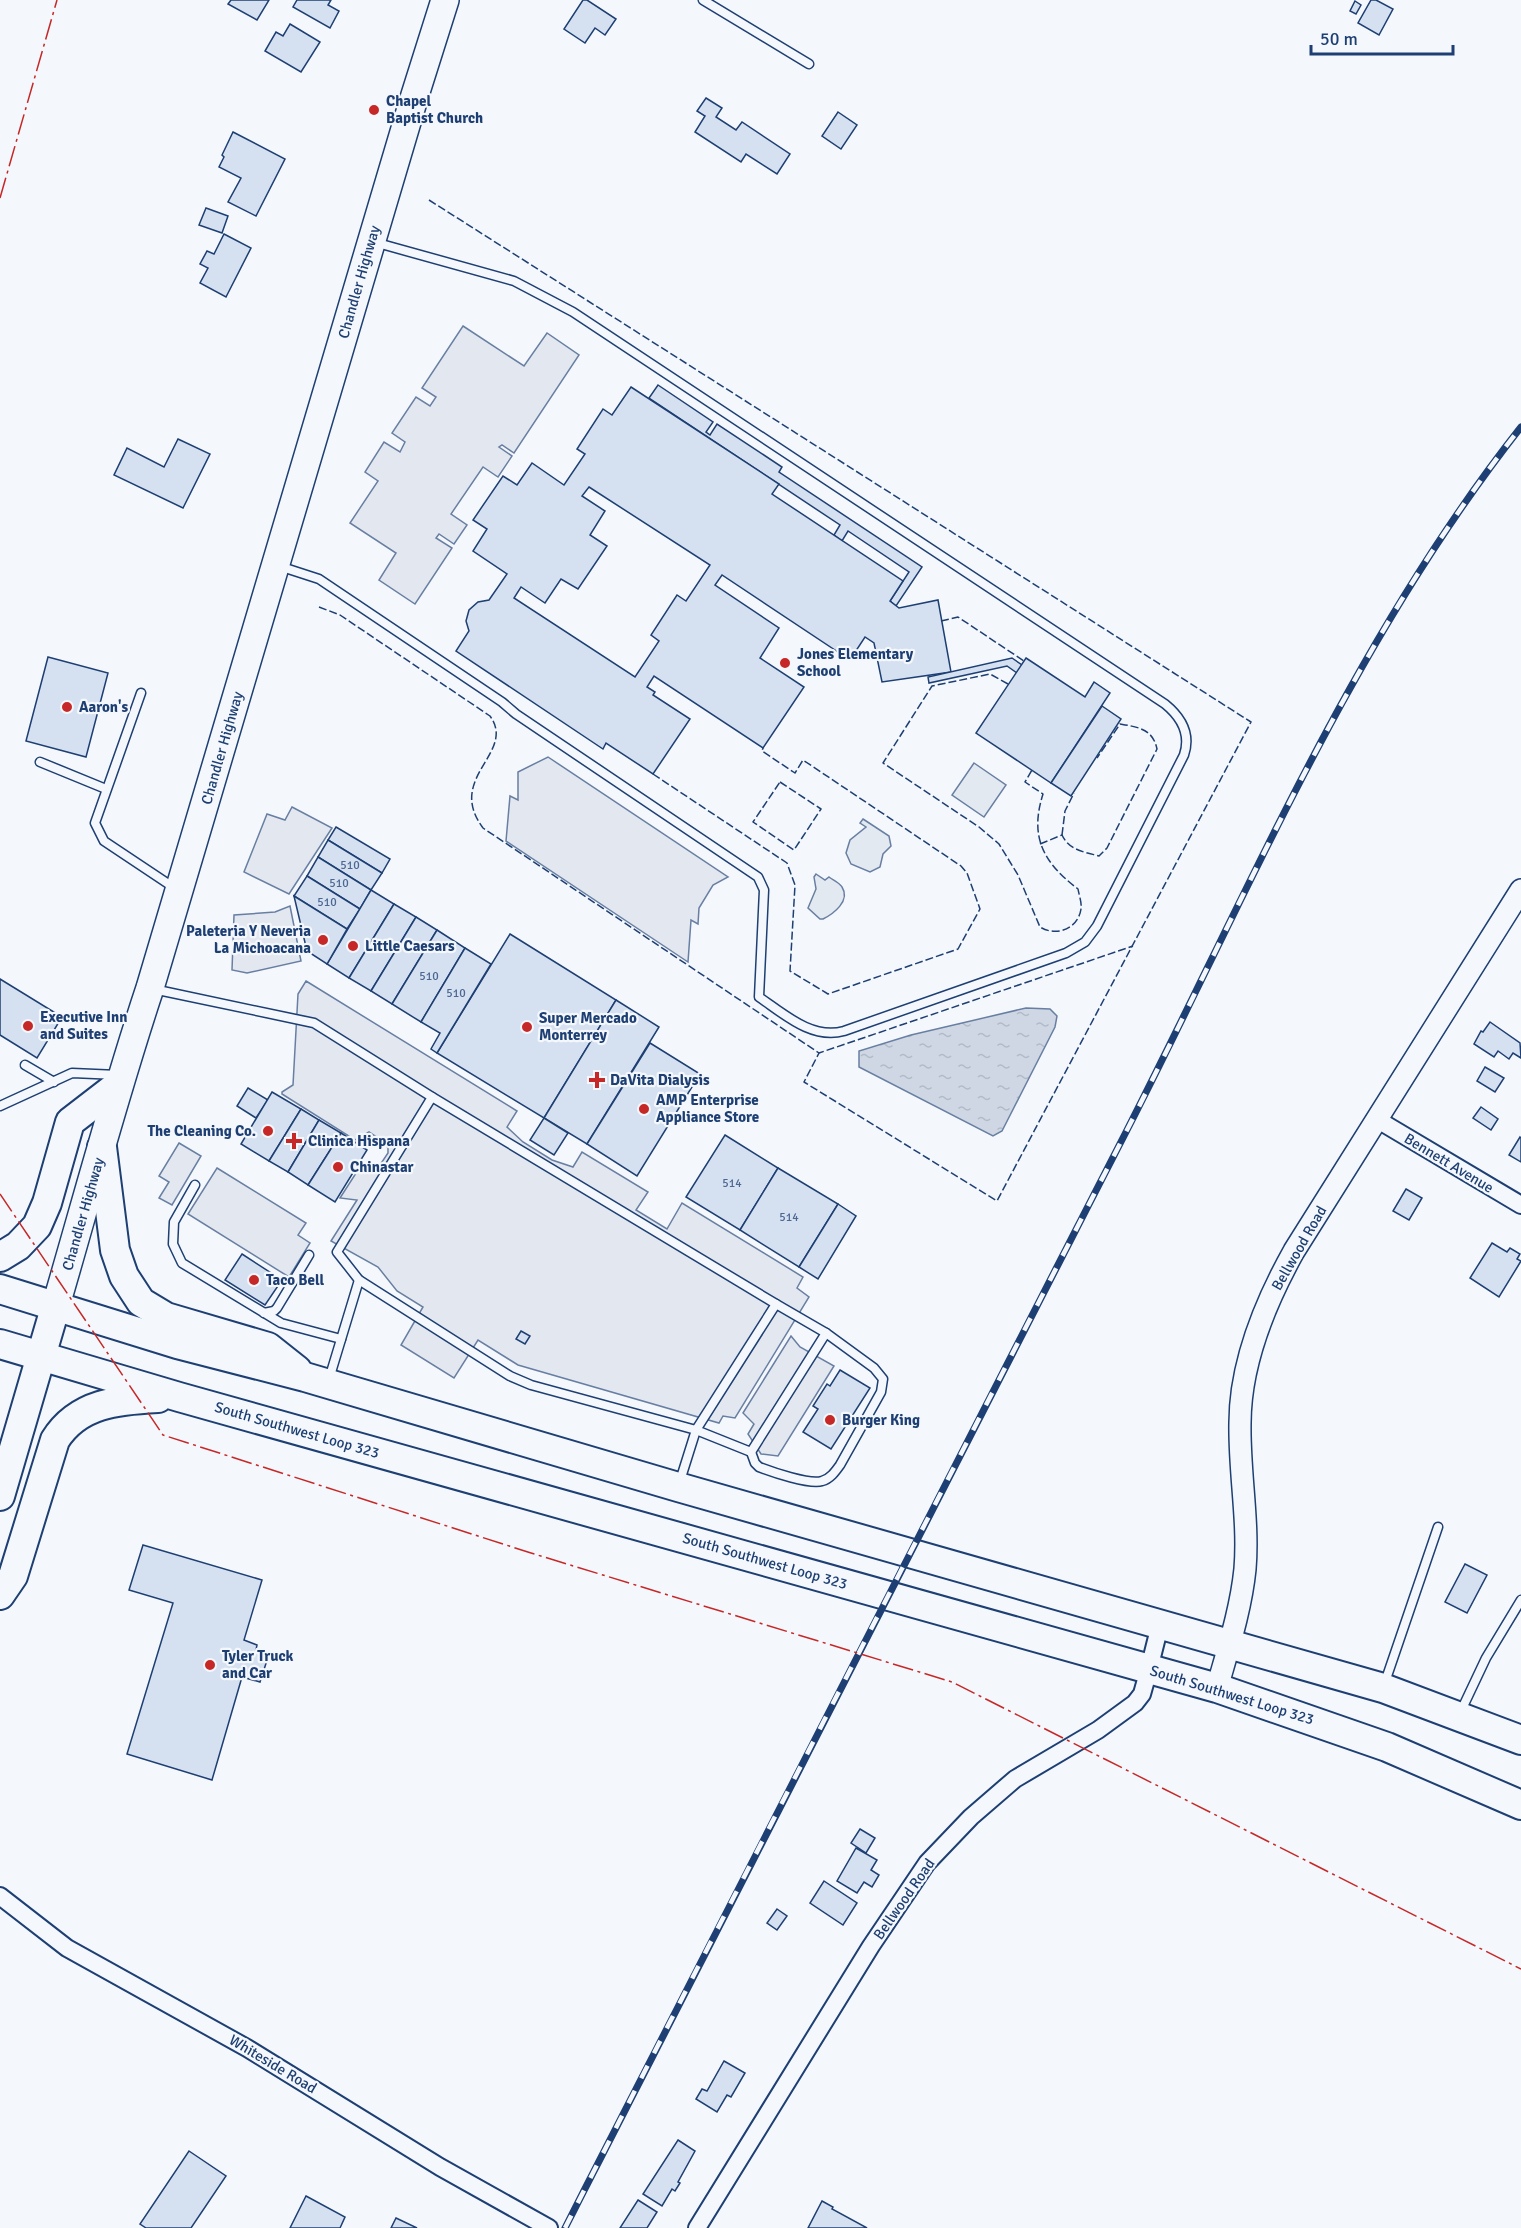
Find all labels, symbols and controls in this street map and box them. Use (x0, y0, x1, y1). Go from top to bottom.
scale bar (1311, 18, 1454, 56)
text: 50 m (1320, 28, 1358, 50)
place label: Chapel Baptist Church (386, 92, 483, 127)
marker: Chapel Baptist Church (367, 103, 381, 117)
street label: Chandler Highway (334, 223, 384, 341)
place label: Jones Elementary School (797, 645, 914, 680)
marker: Jones Elementary School (778, 656, 792, 670)
street label: Chandler Highway (197, 689, 247, 807)
place label: Aaron's (79, 698, 129, 716)
marker: Aaron's (60, 700, 74, 714)
house number: 510 (340, 858, 360, 873)
house number: 510 (329, 876, 349, 891)
house number: 510 (317, 895, 337, 910)
place label: Paleteria Y Neveria La Michoacana (186, 922, 311, 957)
marker: Paleteria Y Neveria La Michoacana (316, 933, 330, 947)
place label: Little Caesars (365, 937, 455, 955)
marker: Little Caesars (346, 939, 360, 953)
house number: 510 (419, 969, 439, 984)
house number: 510 (446, 986, 466, 1001)
place label: Executive Inn and Suites (40, 1008, 127, 1043)
place label: Super Mercado Monterrey (539, 1009, 637, 1044)
marker: Executive Inn and Suites (21, 1019, 35, 1033)
marker: Super Mercado Monterrey (520, 1020, 534, 1034)
marker: DaVita Dialysis (588, 1071, 606, 1089)
place label: DaVita Dialysis (610, 1071, 710, 1089)
place label: AMP Enterprise Appliance Store (656, 1091, 759, 1126)
marker: AMP Enterprise Appliance Store (637, 1102, 651, 1116)
place label: The Cleaning Co. (147, 1122, 256, 1140)
marker: The Cleaning Co. (261, 1124, 275, 1138)
street label: Bennett Avenue (1401, 1129, 1497, 1197)
marker: Clinica Hispana (285, 1132, 303, 1150)
place label: Clinica Hispana (308, 1132, 410, 1150)
street label: Chandler Highway (58, 1155, 108, 1273)
place label: Chinastar (350, 1158, 414, 1176)
marker: Chinastar (331, 1160, 345, 1174)
house number: 514 (722, 1176, 742, 1191)
street label: Bellwood Road (1268, 1202, 1330, 1294)
house number: 514 (779, 1210, 799, 1225)
place label: Taco Bell (266, 1271, 325, 1289)
marker: Taco Bell (247, 1273, 261, 1287)
street label: South Southwest Loop 323 (213, 1398, 381, 1462)
place label: Burger King (842, 1411, 920, 1429)
marker: Burger King (823, 1413, 837, 1427)
street label: South Southwest Loop 323 (681, 1529, 849, 1593)
place label: Tyler Truck and Car (222, 1647, 294, 1682)
marker: Tyler Truck and Car (203, 1658, 217, 1672)
street label: South Southwest Loop 323 (1148, 1661, 1316, 1729)
street label: Bellwood Road (869, 1855, 939, 1943)
street label: Whiteside Road (226, 2031, 320, 2097)

